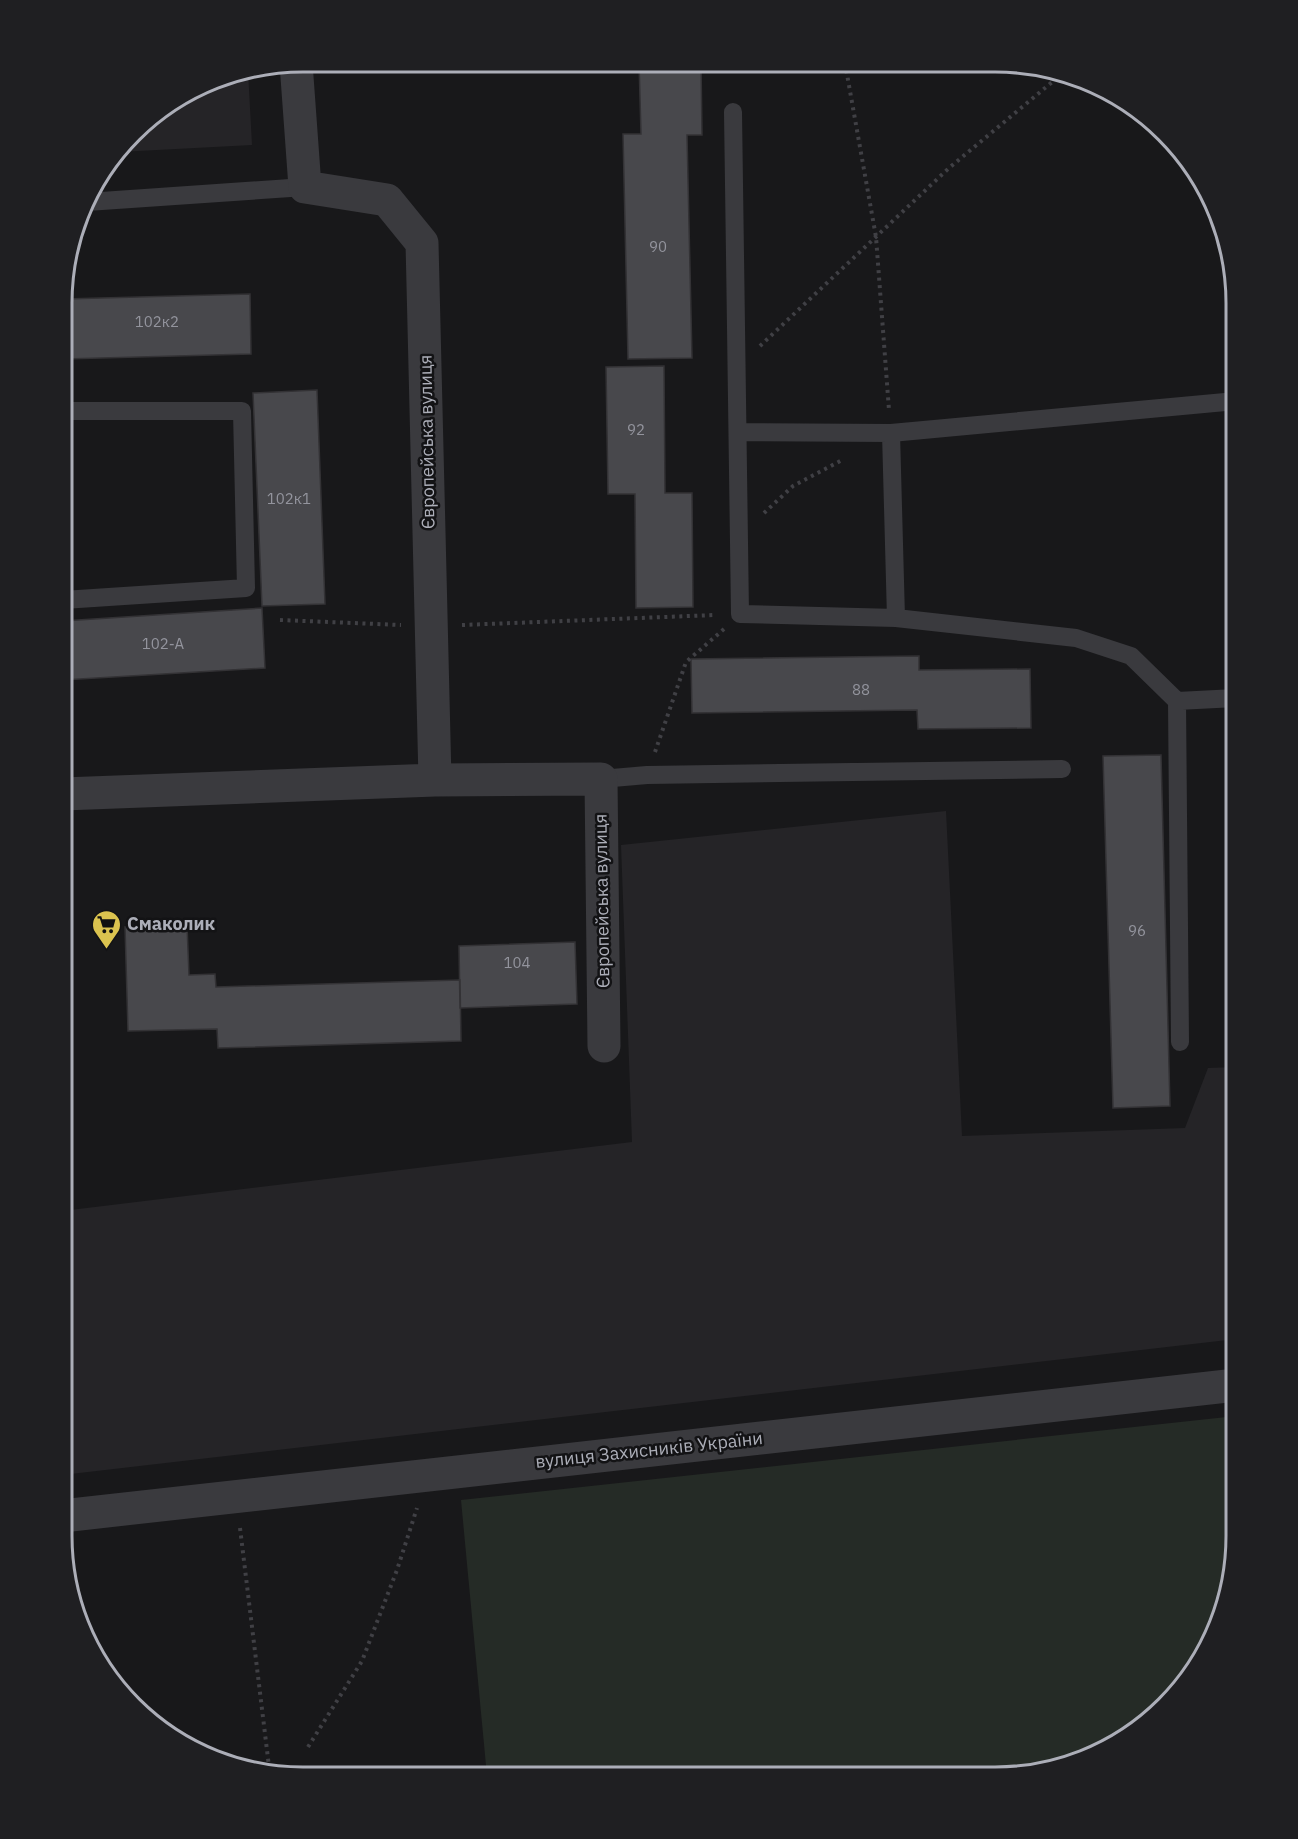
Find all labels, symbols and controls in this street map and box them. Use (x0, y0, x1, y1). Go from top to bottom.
house number: 90 (649, 237, 667, 256)
house number: 102к2 (135, 312, 179, 331)
street label: Європейська вулиця (413, 355, 440, 529)
house number: 92 (627, 420, 645, 439)
house number: 102к1 (267, 489, 311, 508)
house number: 102-А (142, 634, 185, 653)
house number: 88 (852, 680, 870, 699)
street label: Європейська вулиця (588, 814, 615, 988)
supermarket icon: Смаколик (90, 908, 122, 950)
place label: Смаколик (127, 912, 215, 935)
house number: 96 (1128, 921, 1146, 940)
house number: 104 (503, 953, 531, 972)
street label: вулиця Захисників України (534, 1426, 764, 1473)

